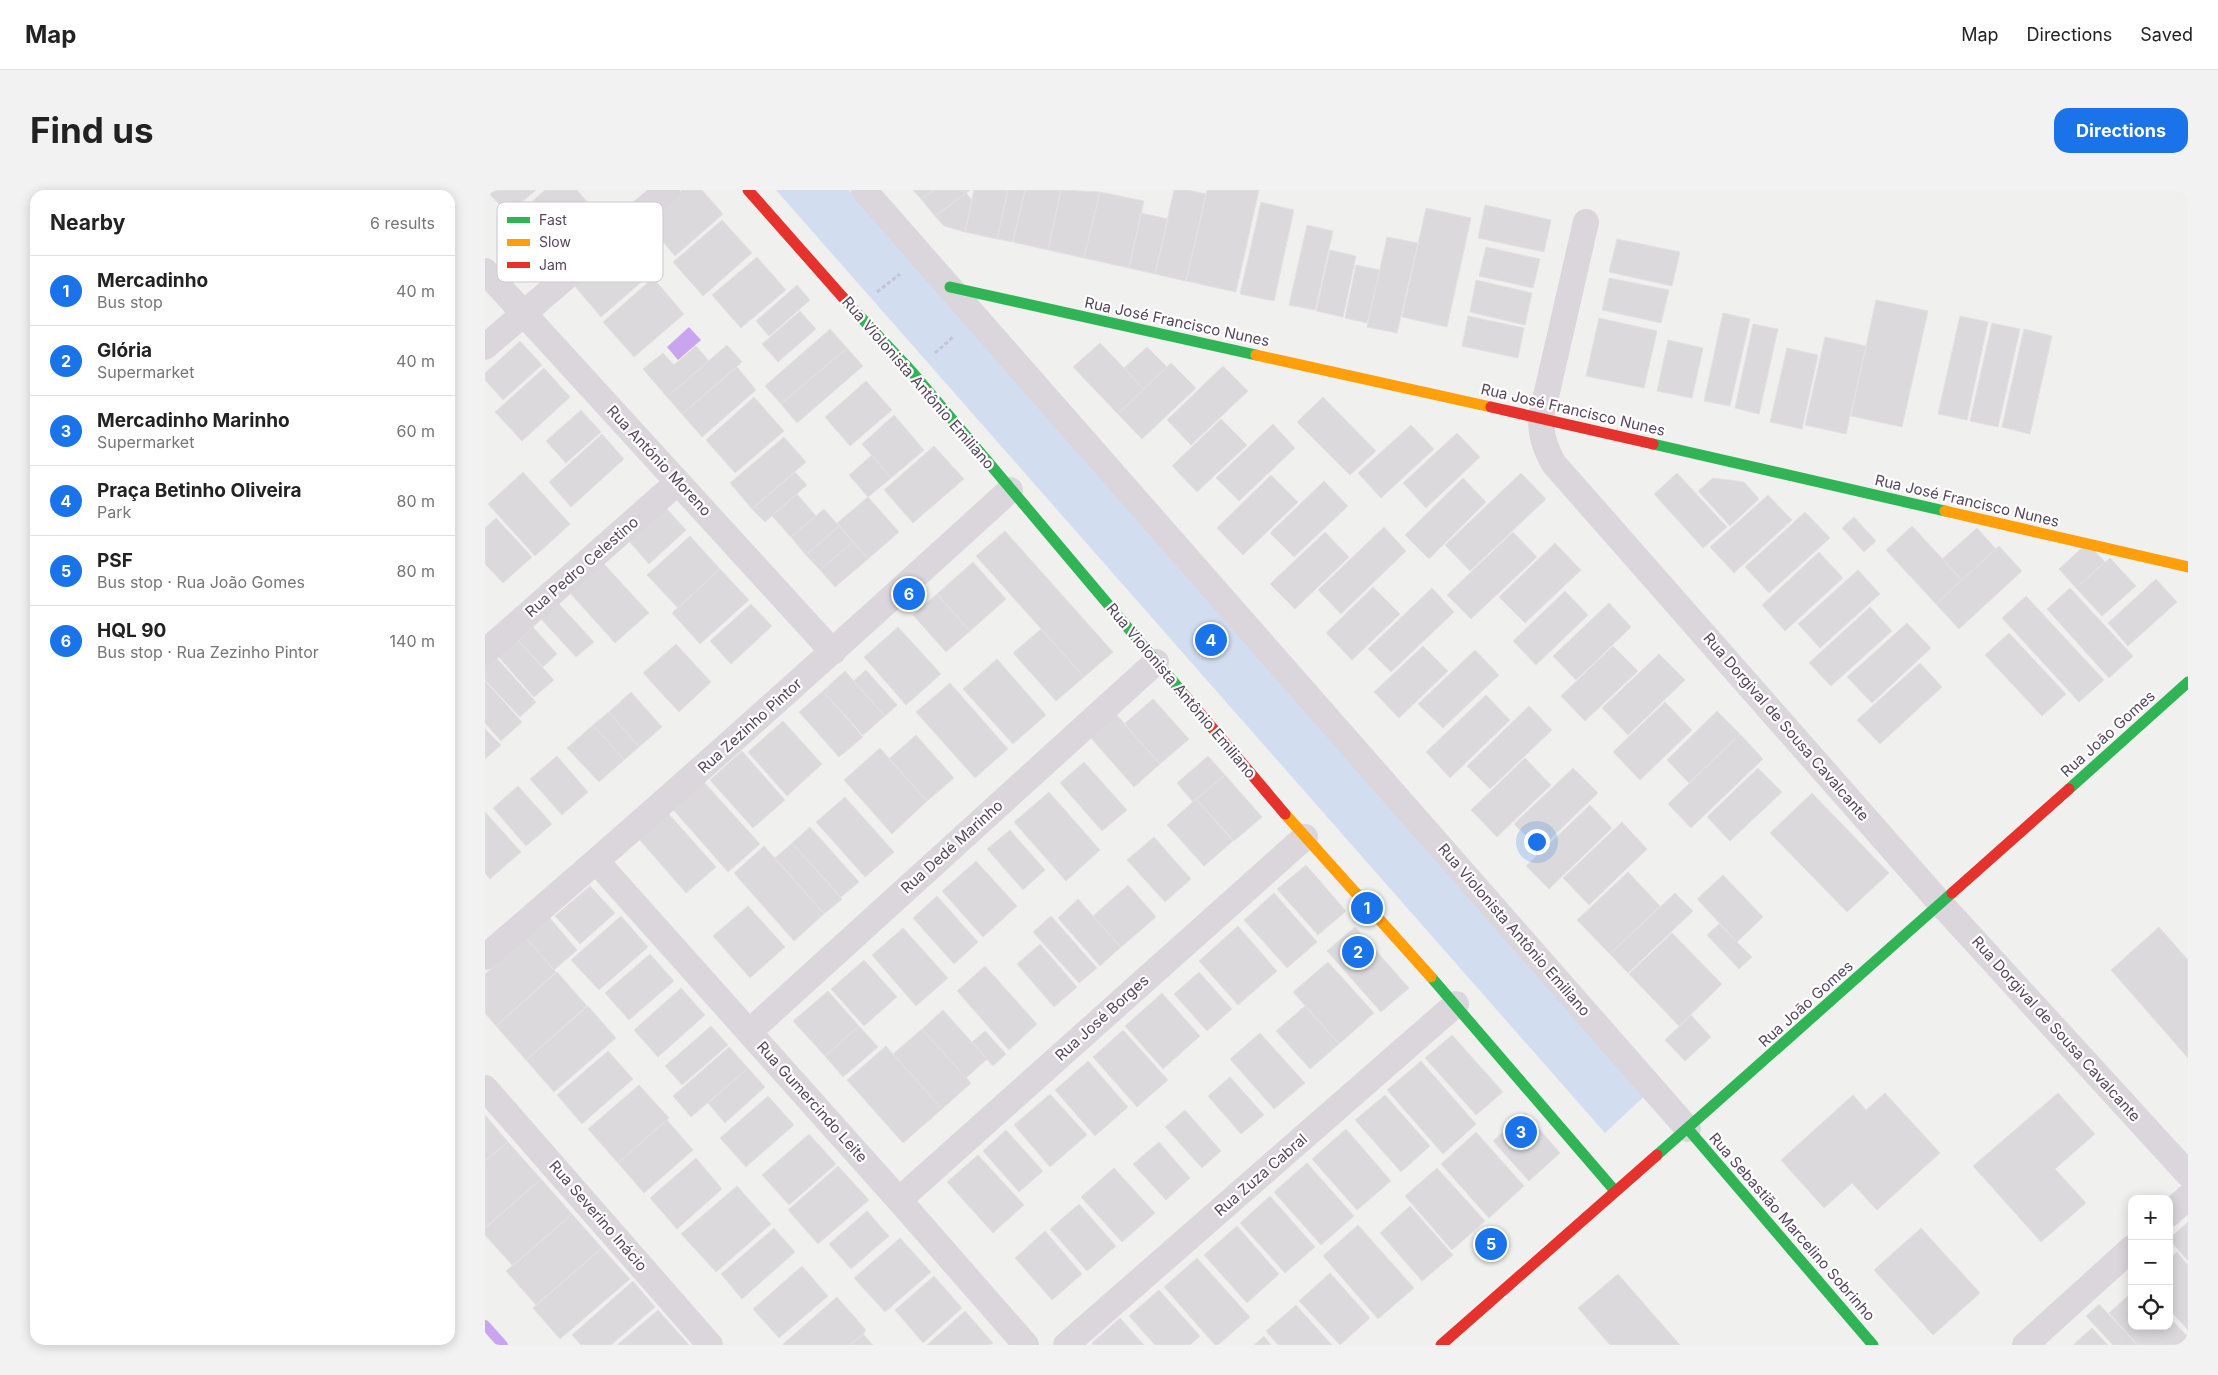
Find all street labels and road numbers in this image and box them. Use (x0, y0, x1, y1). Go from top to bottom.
street label: Rua Violonista Antônio Emiliano (838, 292, 999, 473)
street label: Rua José Francisco Nunes (1083, 293, 1271, 350)
street label: Rua José Francisco Nunes (1479, 379, 1667, 440)
street label: Rua António Moreno (603, 401, 716, 520)
street label: Rua José Francisco Nunes (1873, 470, 2061, 531)
street label: Rua Pedro Celestino (521, 512, 642, 621)
street label: Rua Violonista Antônio Emiliano (1102, 599, 1260, 782)
street label: Rua Dorgival de Sousa Cavalcante (1699, 629, 1873, 825)
street label: Rua Zezinho Pintor (694, 674, 806, 777)
street label: Rua João Gomes (2057, 686, 2159, 781)
street label: Rua Dedé Marinho (897, 796, 1007, 898)
street label: Rua Violonista Antônio Emiliano (1434, 839, 1595, 1020)
street label: Rua Dorgival de Sousa Cavalcante (1968, 932, 2145, 1125)
street label: Rua João Gomes (1755, 956, 1857, 1051)
street label: Rua José Borges (1051, 970, 1153, 1065)
street label: Rua Gumercindo Leite (753, 1037, 872, 1166)
street label: Rua Zuza Cabral (1210, 1129, 1311, 1220)
street label: Rua Sebastião Marcelino Sobrinho (1705, 1129, 1879, 1325)
street label: Rua Severino Inácio (545, 1157, 652, 1275)

